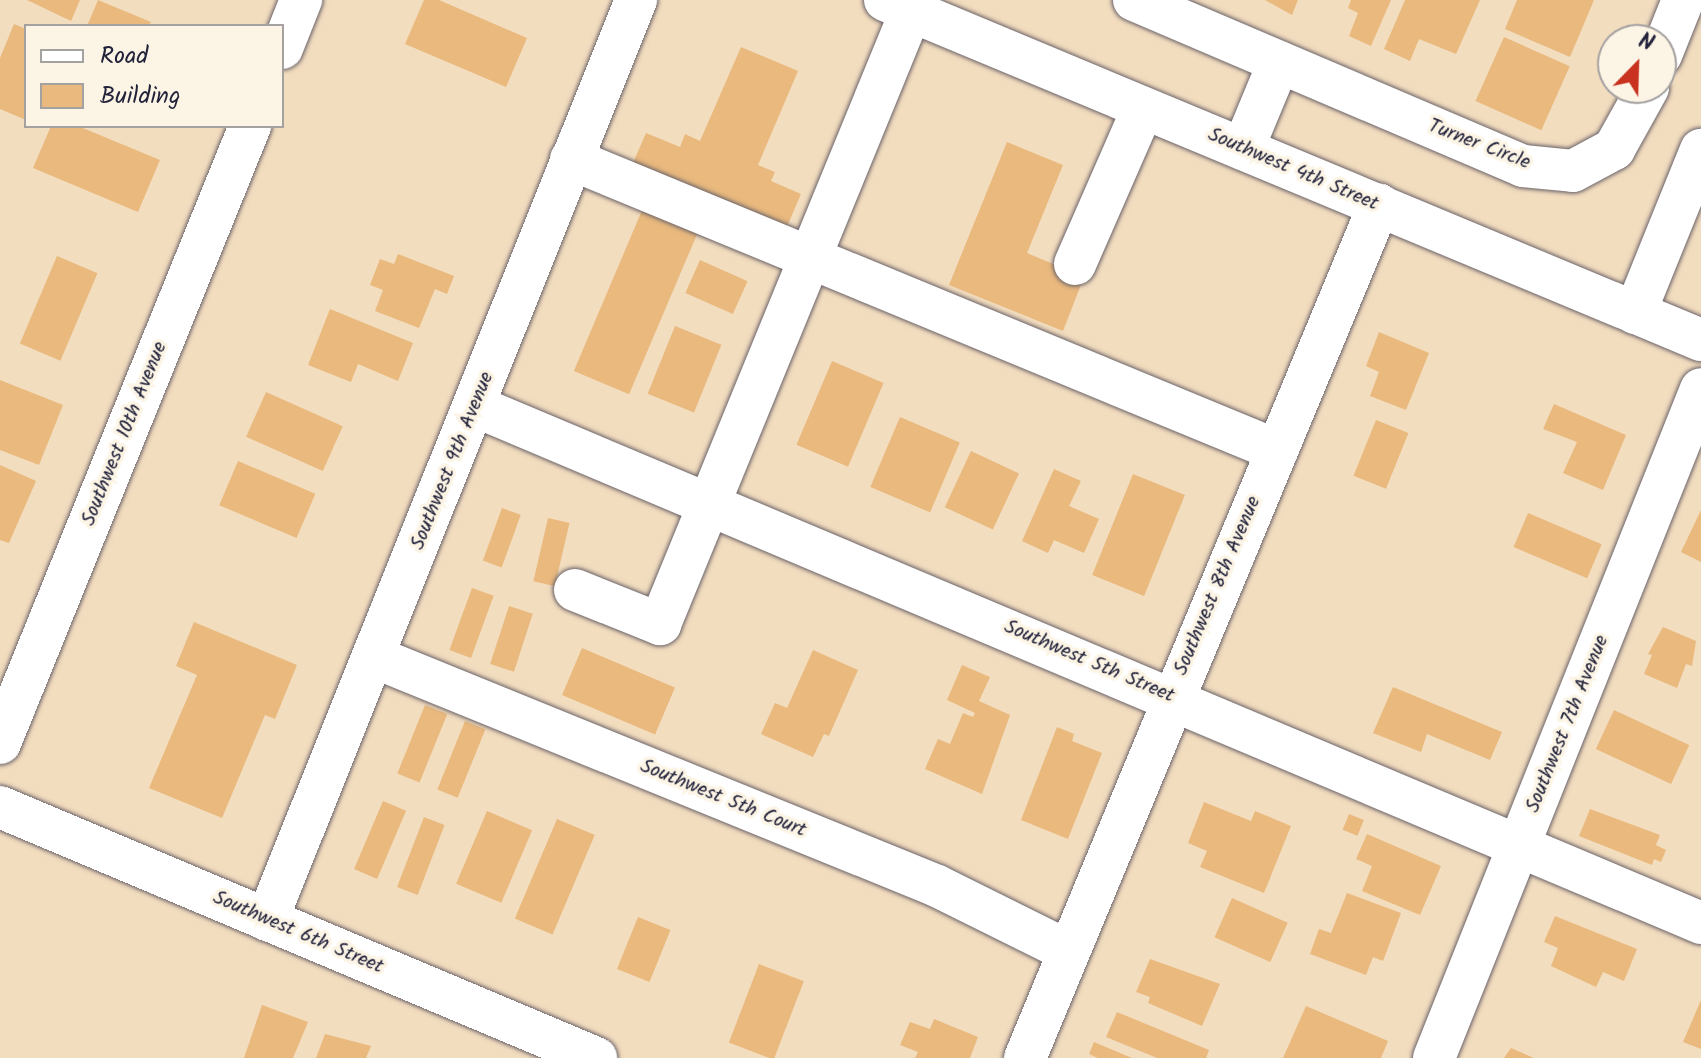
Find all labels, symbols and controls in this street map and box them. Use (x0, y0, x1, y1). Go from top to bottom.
legend (24, 24, 284, 128)
north arrow (1597, 24, 1677, 104)
text: N (1633, 24, 1659, 62)
text: Road (100, 37, 148, 76)
text: Building (100, 77, 180, 116)
street label: Turner Circle (1425, 115, 1533, 175)
street label: Southwest 4th Street (1204, 123, 1382, 217)
street label: Southwest 10th Avenue (77, 339, 173, 529)
street label: Southwest 9th Avenue (406, 369, 500, 553)
street label: Southwest 8th Avenue (1169, 493, 1267, 679)
street label: Southwest 5th Street (1000, 615, 1178, 709)
street label: Southwest 7th Avenue (1521, 632, 1615, 816)
street label: Southwest 5th Court (637, 755, 809, 843)
street label: Southwest 6th Street (209, 886, 387, 980)

